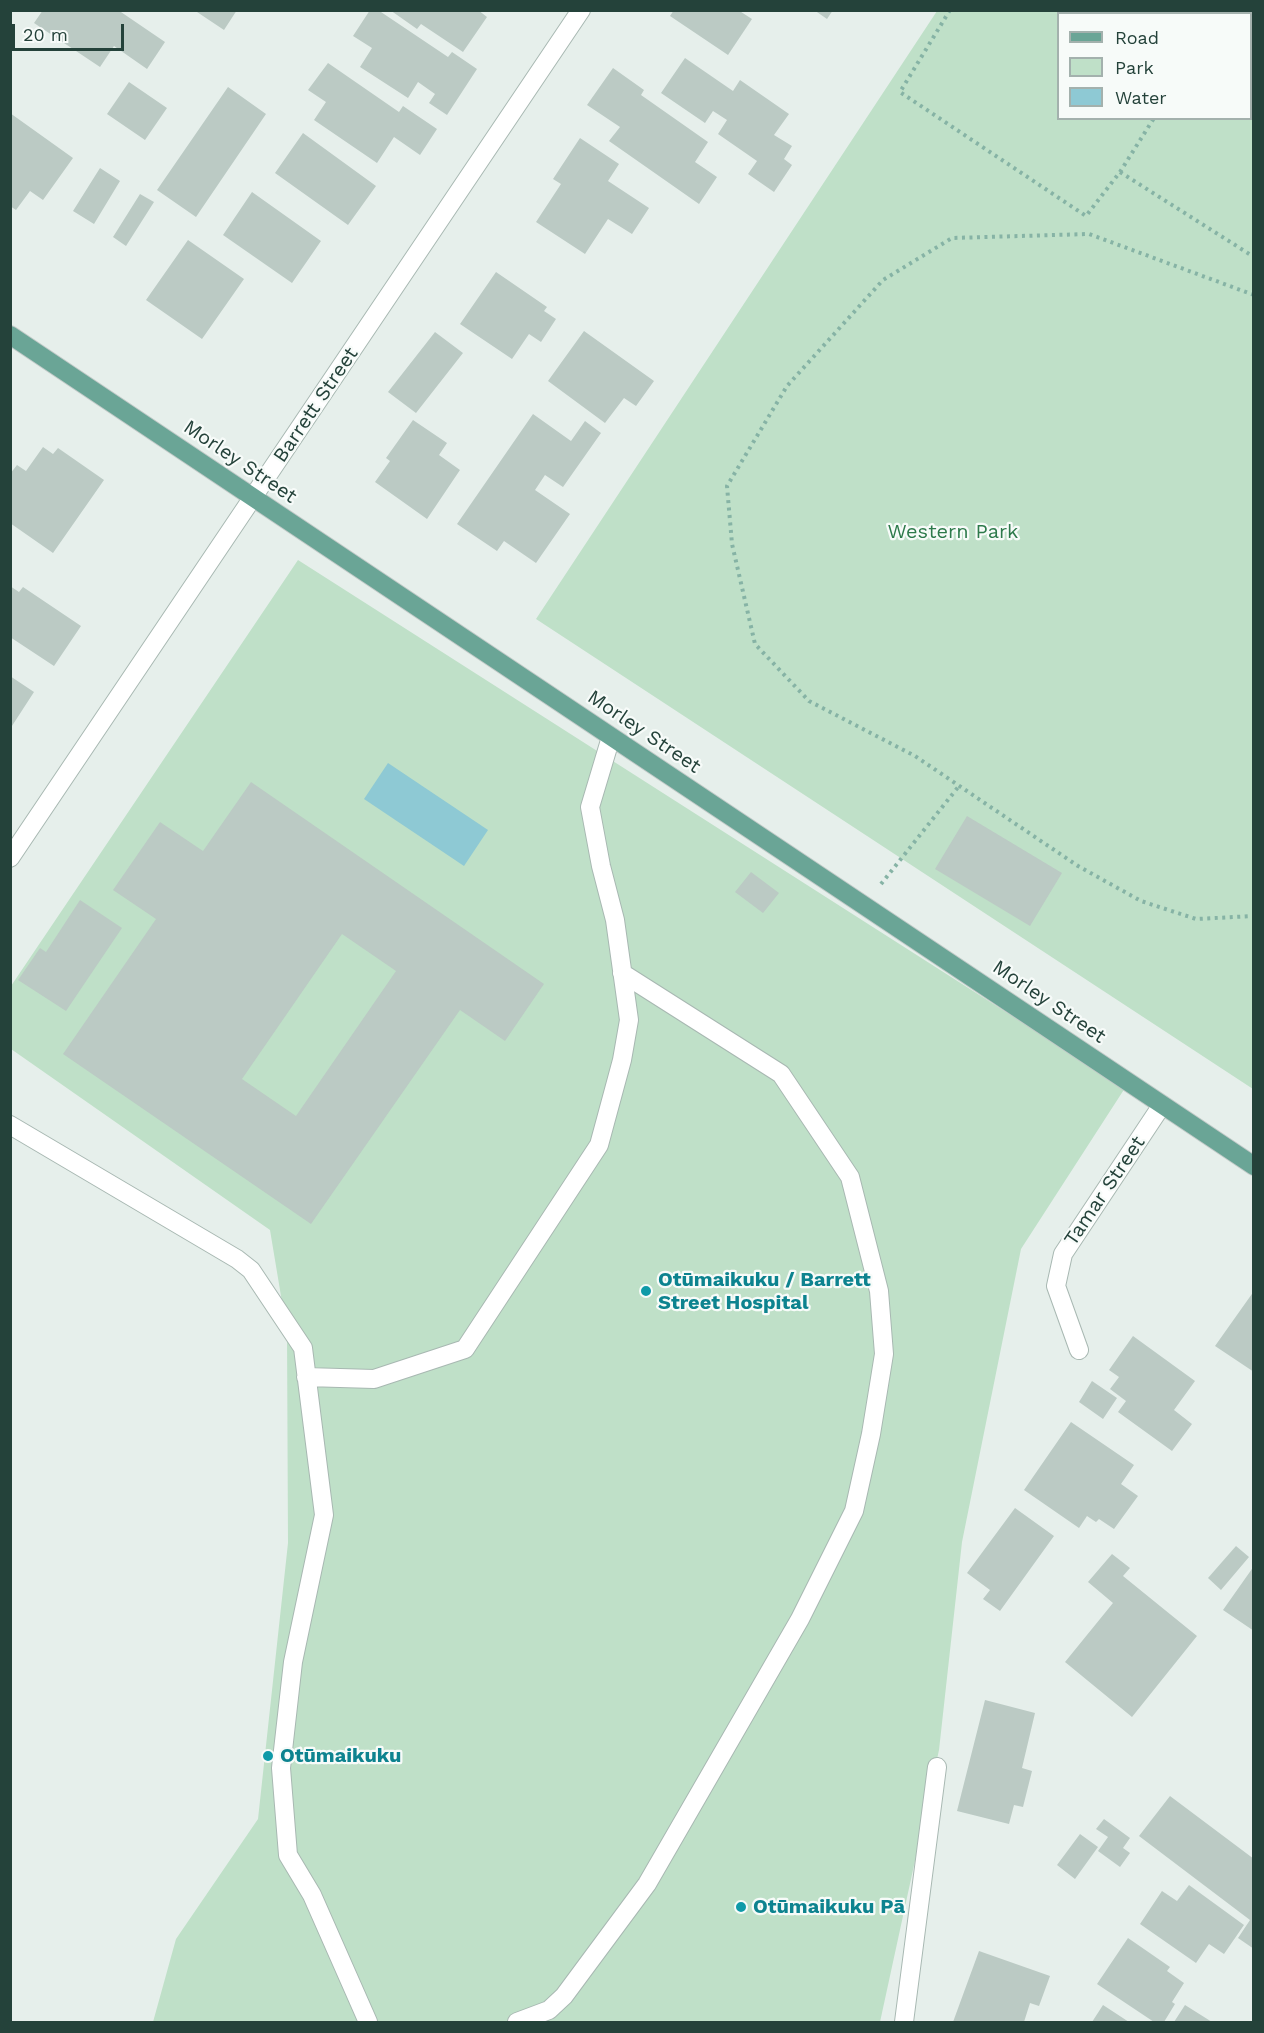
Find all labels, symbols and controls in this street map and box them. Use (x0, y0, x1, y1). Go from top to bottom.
scale bar (15, 12, 128, 50)
legend (1057, 12, 1252, 120)
text: 20 m (23, 24, 68, 45)
text: Road (1115, 27, 1159, 48)
text: Park (1115, 57, 1154, 78)
text: Water (1115, 87, 1167, 108)
street label: Barrett Street (269, 343, 363, 467)
street label: Morley Street (179, 415, 301, 509)
park label: Western Park (888, 520, 1018, 544)
street label: Morley Street (583, 685, 705, 779)
street label: Morley Street (988, 955, 1110, 1049)
street label: Tamar Street (1060, 1132, 1150, 1250)
place label: Otūmaikuku / Barrett Street Hospital (658, 1268, 871, 1315)
marker: Otūmaikuku / Barrett Street Hospital (639, 1284, 653, 1298)
place label: Otūmaikuku (280, 1744, 401, 1768)
marker: Otūmaikuku (261, 1749, 275, 1763)
place label: Otūmaikuku Pā (753, 1895, 905, 1919)
marker: Otūmaikuku Pā (734, 1900, 748, 1914)

